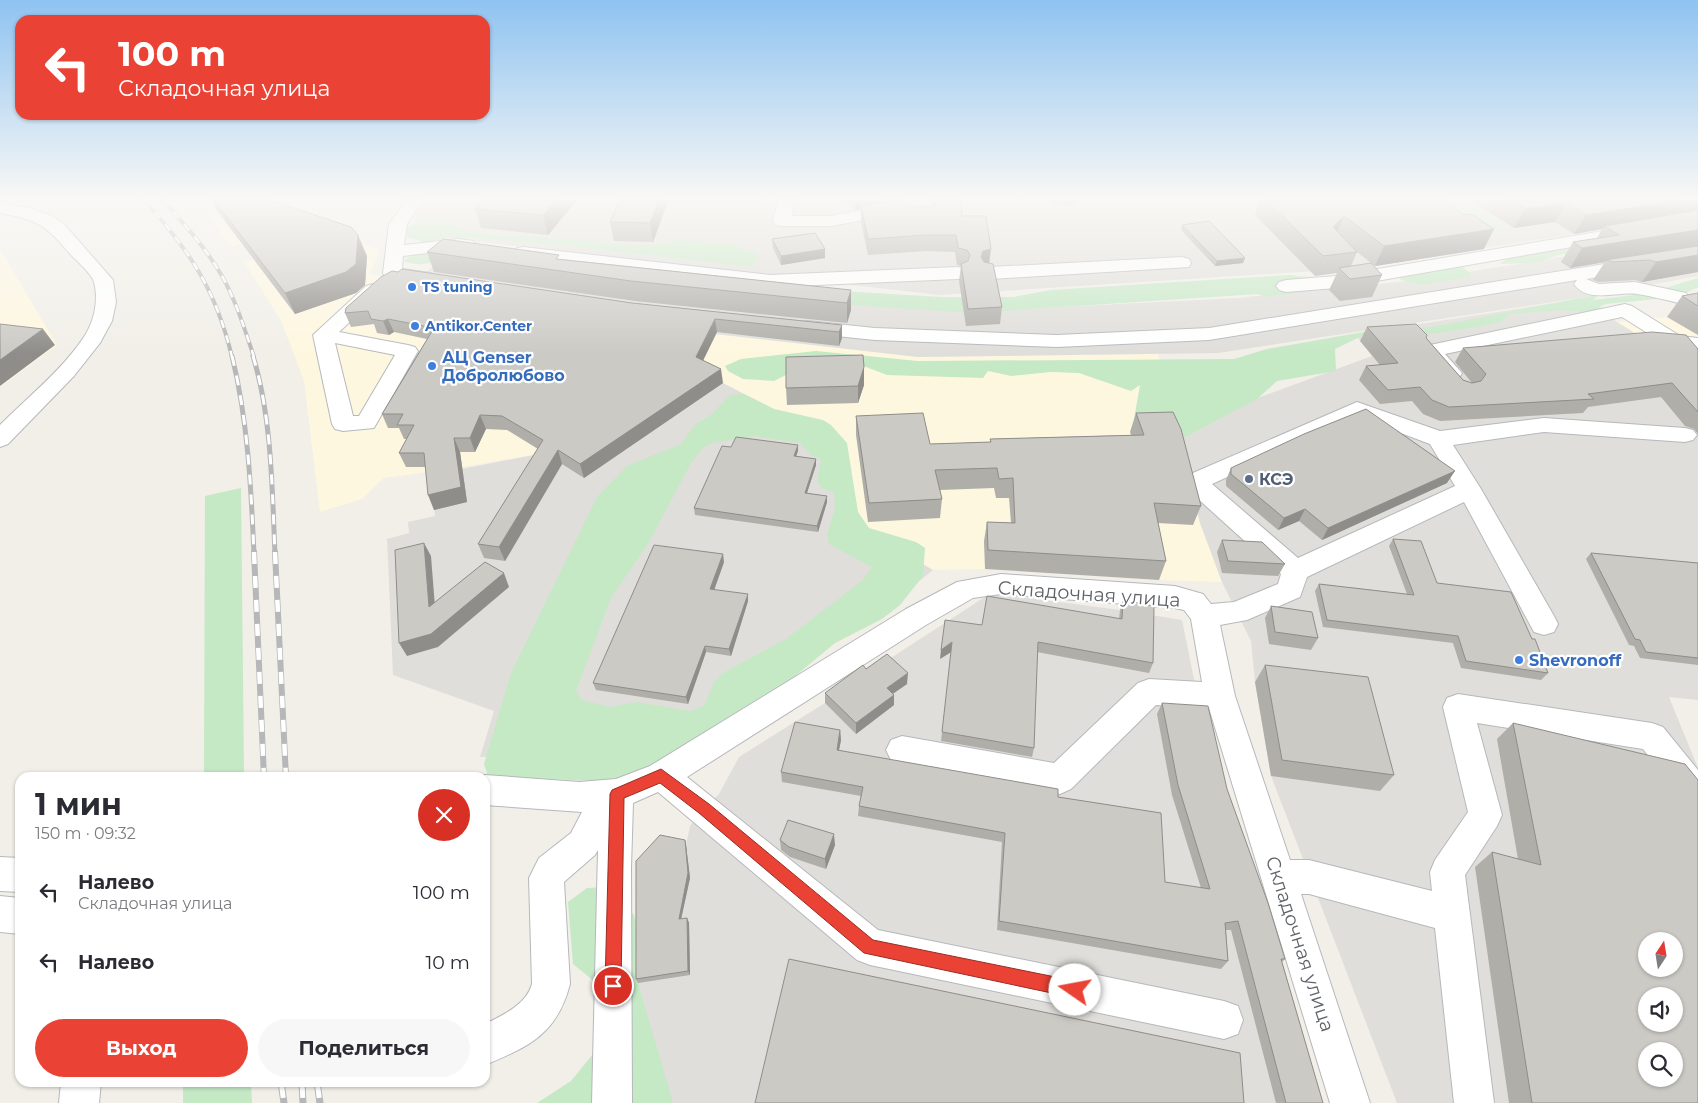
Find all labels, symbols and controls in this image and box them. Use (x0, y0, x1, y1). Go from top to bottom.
text: 100 m (118, 32, 226, 75)
icon: left (35, 35, 100, 100)
text: Складочная улица (118, 75, 330, 102)
place label: TS tuning (422, 278, 493, 296)
marker: TS tuning (406, 281, 418, 293)
place label: Antikor.Center (424, 317, 532, 335)
marker: Antikor.Center (409, 320, 421, 332)
place label: АЦ Genser Добролюбово (442, 348, 565, 385)
marker: АЦ Genser Добролюбово (426, 360, 438, 372)
place label: КСЭ (1259, 470, 1293, 489)
marker: КСЭ (1243, 473, 1255, 485)
street label: Складочная улица (997, 576, 1181, 612)
place label: Shevronoff (1529, 651, 1622, 670)
marker: Shevronoff (1513, 654, 1525, 666)
text: 1 мин (35, 786, 122, 823)
button: close (418, 789, 470, 841)
text: 150 m · 09:32 (35, 824, 136, 843)
street label: Складочная улица (1261, 853, 1339, 1035)
text: Налево (78, 871, 154, 894)
icon: left (35, 878, 63, 906)
text: 100 m (413, 881, 470, 904)
text: Складочная улица (78, 894, 232, 913)
north arrow (1638, 932, 1682, 978)
map controls (1638, 932, 1683, 1087)
icon: left (35, 948, 63, 976)
text: Налево (78, 951, 154, 974)
text: 10 m (425, 951, 470, 974)
position arrow (1048, 963, 1100, 1015)
pin (592, 965, 634, 1007)
icon: arrive (599, 972, 627, 1000)
button: sound (1638, 987, 1683, 1032)
button: Выход (35, 1019, 248, 1077)
button: Поделиться (258, 1019, 470, 1077)
button: search (1638, 1042, 1683, 1087)

